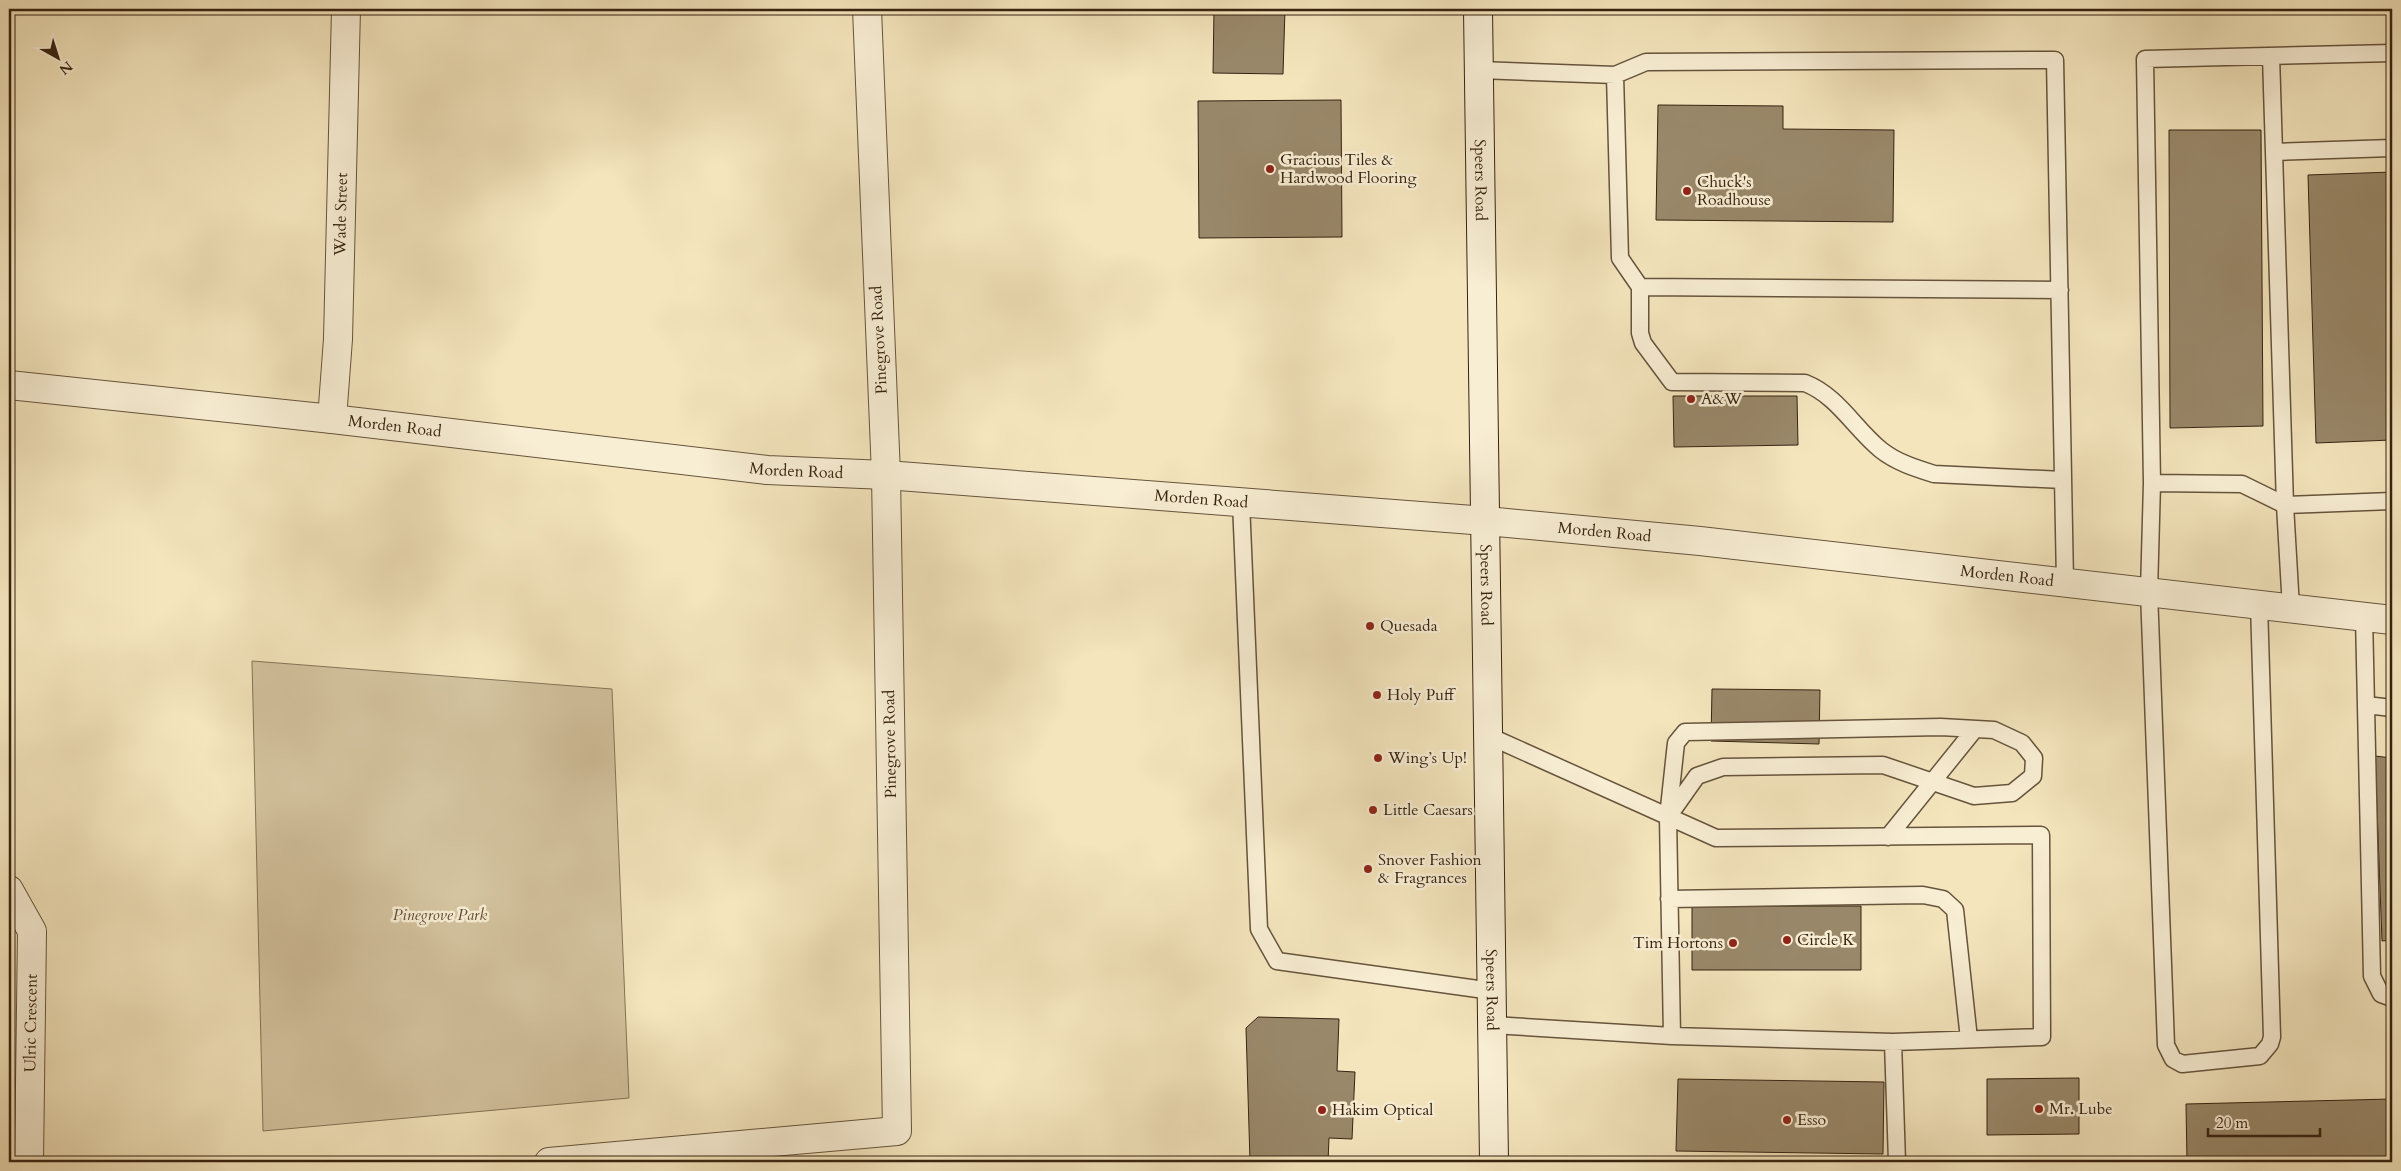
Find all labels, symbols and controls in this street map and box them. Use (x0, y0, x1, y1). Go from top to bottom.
north arrow (32, 32, 82, 82)
text: N (55, 57, 77, 79)
street label: Speers Road (1469, 139, 1492, 221)
place label: Gracious Tiles & Hardwood Flooring (1280, 149, 1416, 189)
marker: Gracious Tiles & Hardwood Flooring (1264, 163, 1276, 175)
place label: Chuck's Roadhouse (1697, 171, 1771, 211)
street label: Wade Street (329, 172, 353, 257)
marker: Chuck's Roadhouse (1681, 185, 1693, 197)
street label: Pinegrove Road (865, 285, 893, 395)
place label: A&W (1701, 388, 1742, 410)
marker: A&W (1685, 393, 1697, 405)
street label: Morden Road (347, 410, 443, 443)
street label: Morden Road (748, 457, 844, 484)
street label: Morden Road (1154, 485, 1249, 514)
street label: Morden Road (1557, 517, 1653, 547)
street label: Speers Road (1474, 544, 1498, 626)
street label: Morden Road (1959, 560, 2055, 592)
place label: Quesada (1380, 615, 1438, 637)
marker: Quesada (1364, 620, 1376, 632)
place label: Holy Puff (1387, 684, 1456, 706)
street label: Pinegrove Road (878, 689, 902, 798)
marker: Holy Puff (1371, 689, 1383, 701)
place label: Wing’s Up! (1387, 747, 1467, 769)
marker: Wing’s Up! (1372, 752, 1384, 764)
place label: Little Caesars (1383, 799, 1473, 821)
marker: Little Caesars (1367, 804, 1379, 816)
place label: Snover Fashion & Fragrances (1378, 849, 1482, 889)
marker: Snover Fashion & Fragrances (1362, 863, 1374, 875)
park label: Pinegrove Park (393, 904, 487, 926)
place label: Circle K (1797, 929, 1855, 951)
place label: Tim Hortons (1633, 932, 1723, 954)
marker: Circle K (1781, 934, 1793, 946)
marker: Tim Hortons (1727, 937, 1739, 949)
street label: Speers Road (1480, 949, 1503, 1031)
street label: Ulric Crescent (19, 974, 43, 1072)
place label: Mr. Lube (2049, 1098, 2113, 1120)
place label: Hakim Optical (1332, 1099, 1433, 1121)
marker: Mr. Lube (2033, 1103, 2045, 1115)
marker: Hakim Optical (1316, 1104, 1328, 1116)
scale bar (2208, 1106, 2321, 1138)
place label: Esso (1797, 1109, 1827, 1131)
text: 20 m (2216, 1113, 2248, 1133)
marker: Esso (1781, 1114, 1793, 1126)

